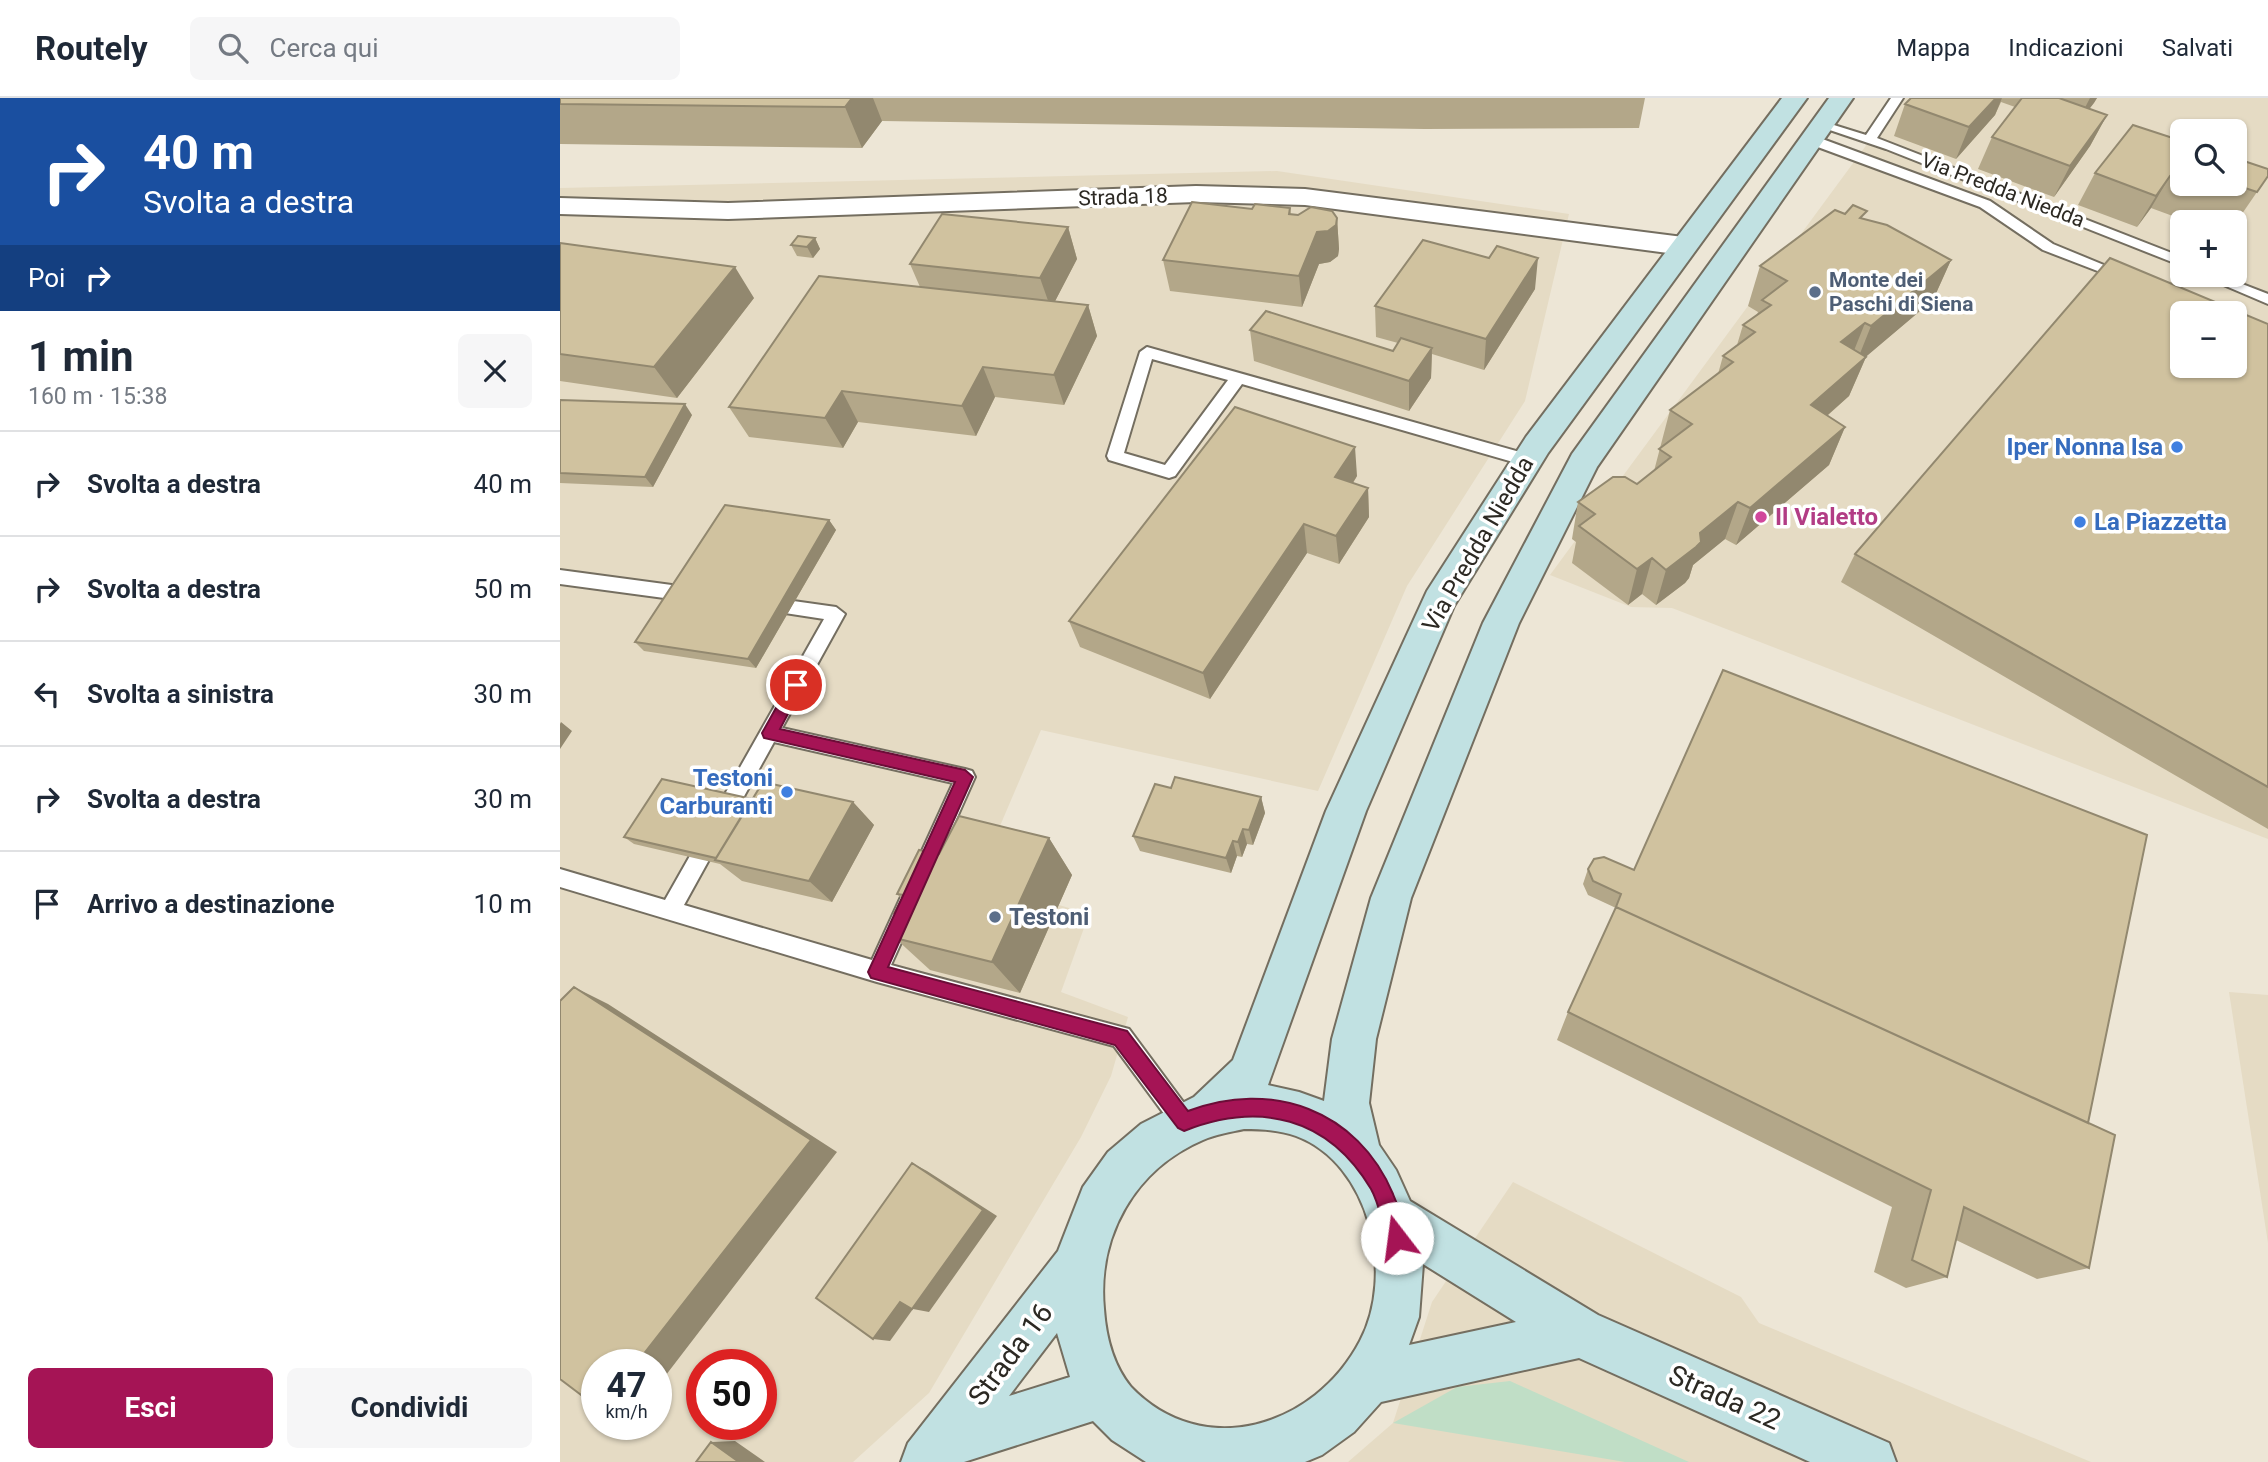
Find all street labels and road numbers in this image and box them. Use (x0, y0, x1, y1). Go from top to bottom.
street label: Via Predda Niedda (1918, 148, 2088, 232)
street label: Strada 18 (1078, 183, 1168, 211)
street label: Via Predda Niedda (1416, 451, 1540, 637)
street label: Strada 16 (961, 1297, 1060, 1412)
street label: Strada 22 (1664, 1358, 1786, 1437)

